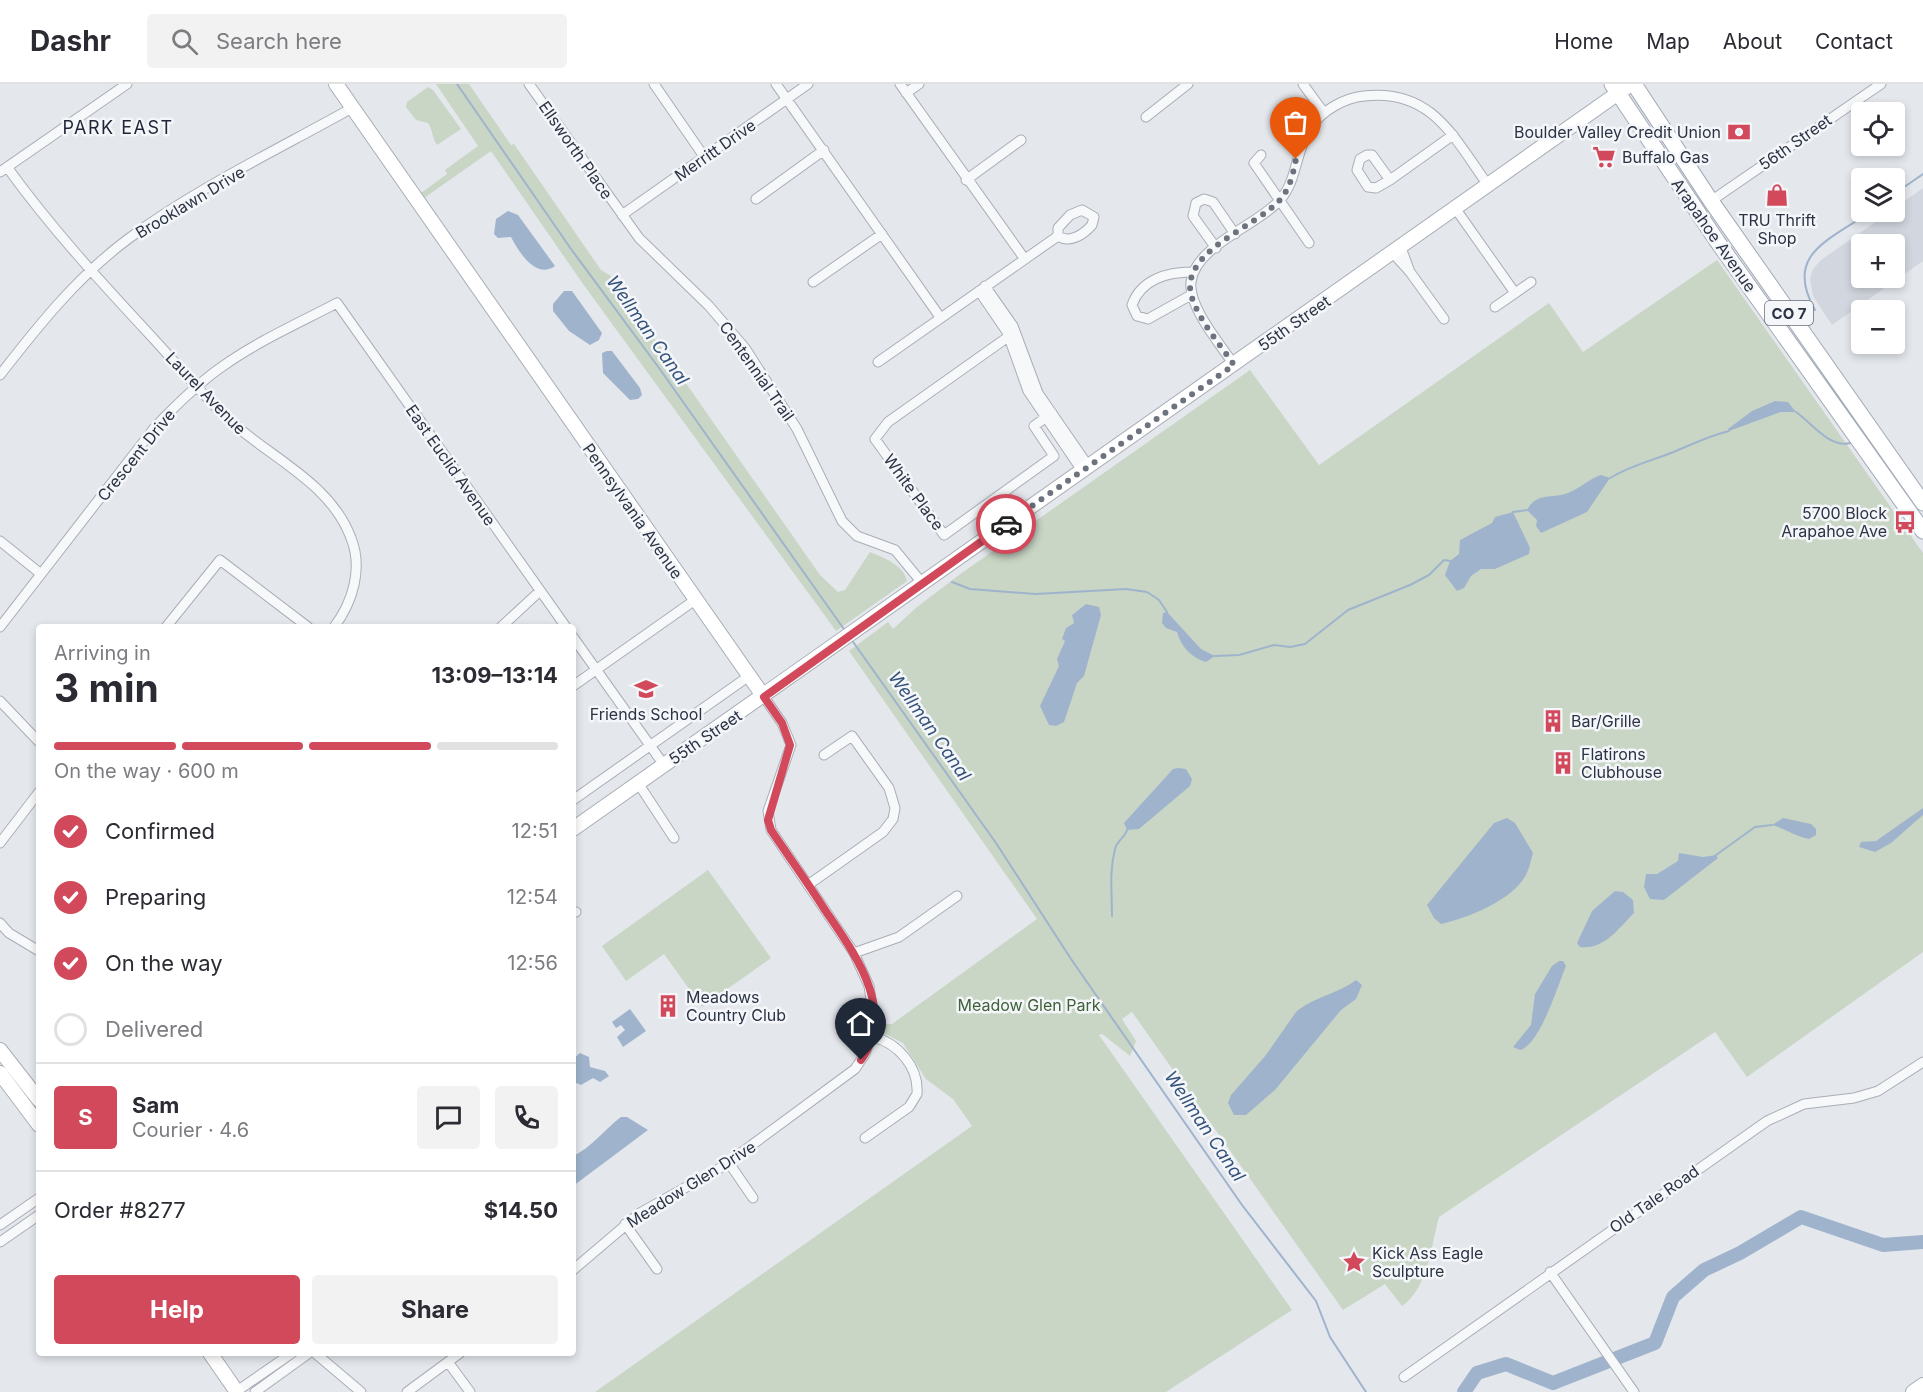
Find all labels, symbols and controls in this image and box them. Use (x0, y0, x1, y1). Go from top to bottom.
search box (147, 14, 567, 68)
text: Dashr (30, 24, 111, 58)
icon: search (168, 25, 201, 58)
text: Search here (216, 28, 342, 54)
text: Home (1554, 29, 1613, 54)
text: Map (1646, 29, 1690, 54)
text: About (1723, 29, 1782, 54)
text: Contact (1815, 29, 1893, 54)
street label: Ellsworth Place (535, 97, 617, 203)
pin (1270, 97, 1321, 159)
map controls (1851, 102, 1905, 354)
button: locate (1851, 102, 1905, 156)
icon: bag (1279, 106, 1312, 139)
street label: 56th Street (1755, 110, 1835, 174)
street label: Merritt Drive (671, 115, 759, 185)
district label: PARK EAST (62, 117, 174, 138)
bank icon: Boulder Valley Credit Union (1726, 119, 1752, 145)
place label: Boulder Valley Credit Union (1514, 122, 1721, 142)
supermarket icon: Buffalo Gas (1591, 144, 1617, 170)
place label: Buffalo Gas (1622, 147, 1709, 167)
street label: Brooklawn Drive (132, 162, 248, 242)
button: layers (1851, 168, 1905, 222)
street label: Arapahoe Avenue (1667, 174, 1761, 296)
shop icon: TRU Thrift Shop (1764, 182, 1790, 208)
place label: TRU Thrift Shop (1738, 210, 1816, 248)
button: + (1851, 234, 1905, 288)
water label: Wellman Canal (602, 271, 694, 389)
street label: 55th Street (1254, 291, 1334, 355)
button: − (1851, 300, 1905, 354)
road number: CO 7 (1765, 301, 1813, 325)
street label: Centennial Trail (715, 317, 799, 425)
street label: Laurel Avenue (162, 348, 250, 438)
street label: East Euclid Avenue (402, 401, 500, 529)
street label: Crescent Drive (93, 405, 179, 505)
street label: Pennsylvania Avenue (579, 439, 687, 583)
street label: White Place (880, 450, 948, 534)
courier (976, 494, 1036, 554)
place label: 5700 Block Arapahoe Ave (1781, 503, 1887, 541)
icon: car (990, 508, 1023, 541)
bus stop icon: 5700 Block Arapahoe Ave (1892, 509, 1918, 535)
text: Arriving in (54, 641, 151, 665)
text: 13:09–13:14 (431, 662, 558, 688)
text: 3 min (54, 664, 159, 711)
water label: Wellman Canal (884, 667, 976, 785)
school or university icon: Friends School (633, 676, 659, 702)
place label: Friends School (590, 704, 702, 724)
street label: 55th Street (665, 705, 745, 769)
building icon: Bar/Grille (1540, 708, 1566, 734)
place label: Bar/Grille (1571, 711, 1641, 731)
place label: Flatirons Clubhouse (1581, 744, 1662, 782)
building icon: Flatirons Clubhouse (1550, 750, 1576, 776)
text: On the way · 600 m (54, 759, 239, 783)
icon: check (54, 815, 87, 848)
text: Confirmed (105, 818, 215, 844)
text: 12:51 (512, 819, 558, 843)
icon: check (54, 881, 87, 914)
text: Preparing (105, 884, 206, 910)
text: 12:54 (507, 885, 558, 909)
icon: check (54, 947, 87, 980)
text: On the way (105, 950, 223, 976)
text: 12:56 (507, 951, 558, 975)
place label: Meadows Country Club (686, 987, 786, 1025)
building icon: Meadows Country Club (655, 993, 681, 1019)
park label: Meadow Glen Park (958, 995, 1101, 1015)
pin (835, 998, 886, 1060)
icon: home (844, 1007, 877, 1040)
text: Delivered (105, 1016, 203, 1042)
water label: Wellman Canal (1160, 1067, 1250, 1186)
button: chat (417, 1086, 480, 1149)
button: phone (495, 1086, 558, 1149)
text: Sam (132, 1092, 179, 1118)
text: S (78, 1104, 93, 1130)
text: Courier · 4.6 (132, 1118, 249, 1142)
street label: Meadow Glen Drive (623, 1136, 759, 1232)
street label: Old Tale Road (1605, 1161, 1703, 1237)
text: Order #8277 (54, 1197, 186, 1223)
text: $14.50 (484, 1197, 558, 1223)
place label: Kick Ass Eagle Sculpture (1372, 1243, 1483, 1281)
place icon: Kick Ass Eagle Sculpture (1341, 1249, 1367, 1275)
button: Help (54, 1275, 300, 1344)
button: Share (312, 1275, 558, 1344)

